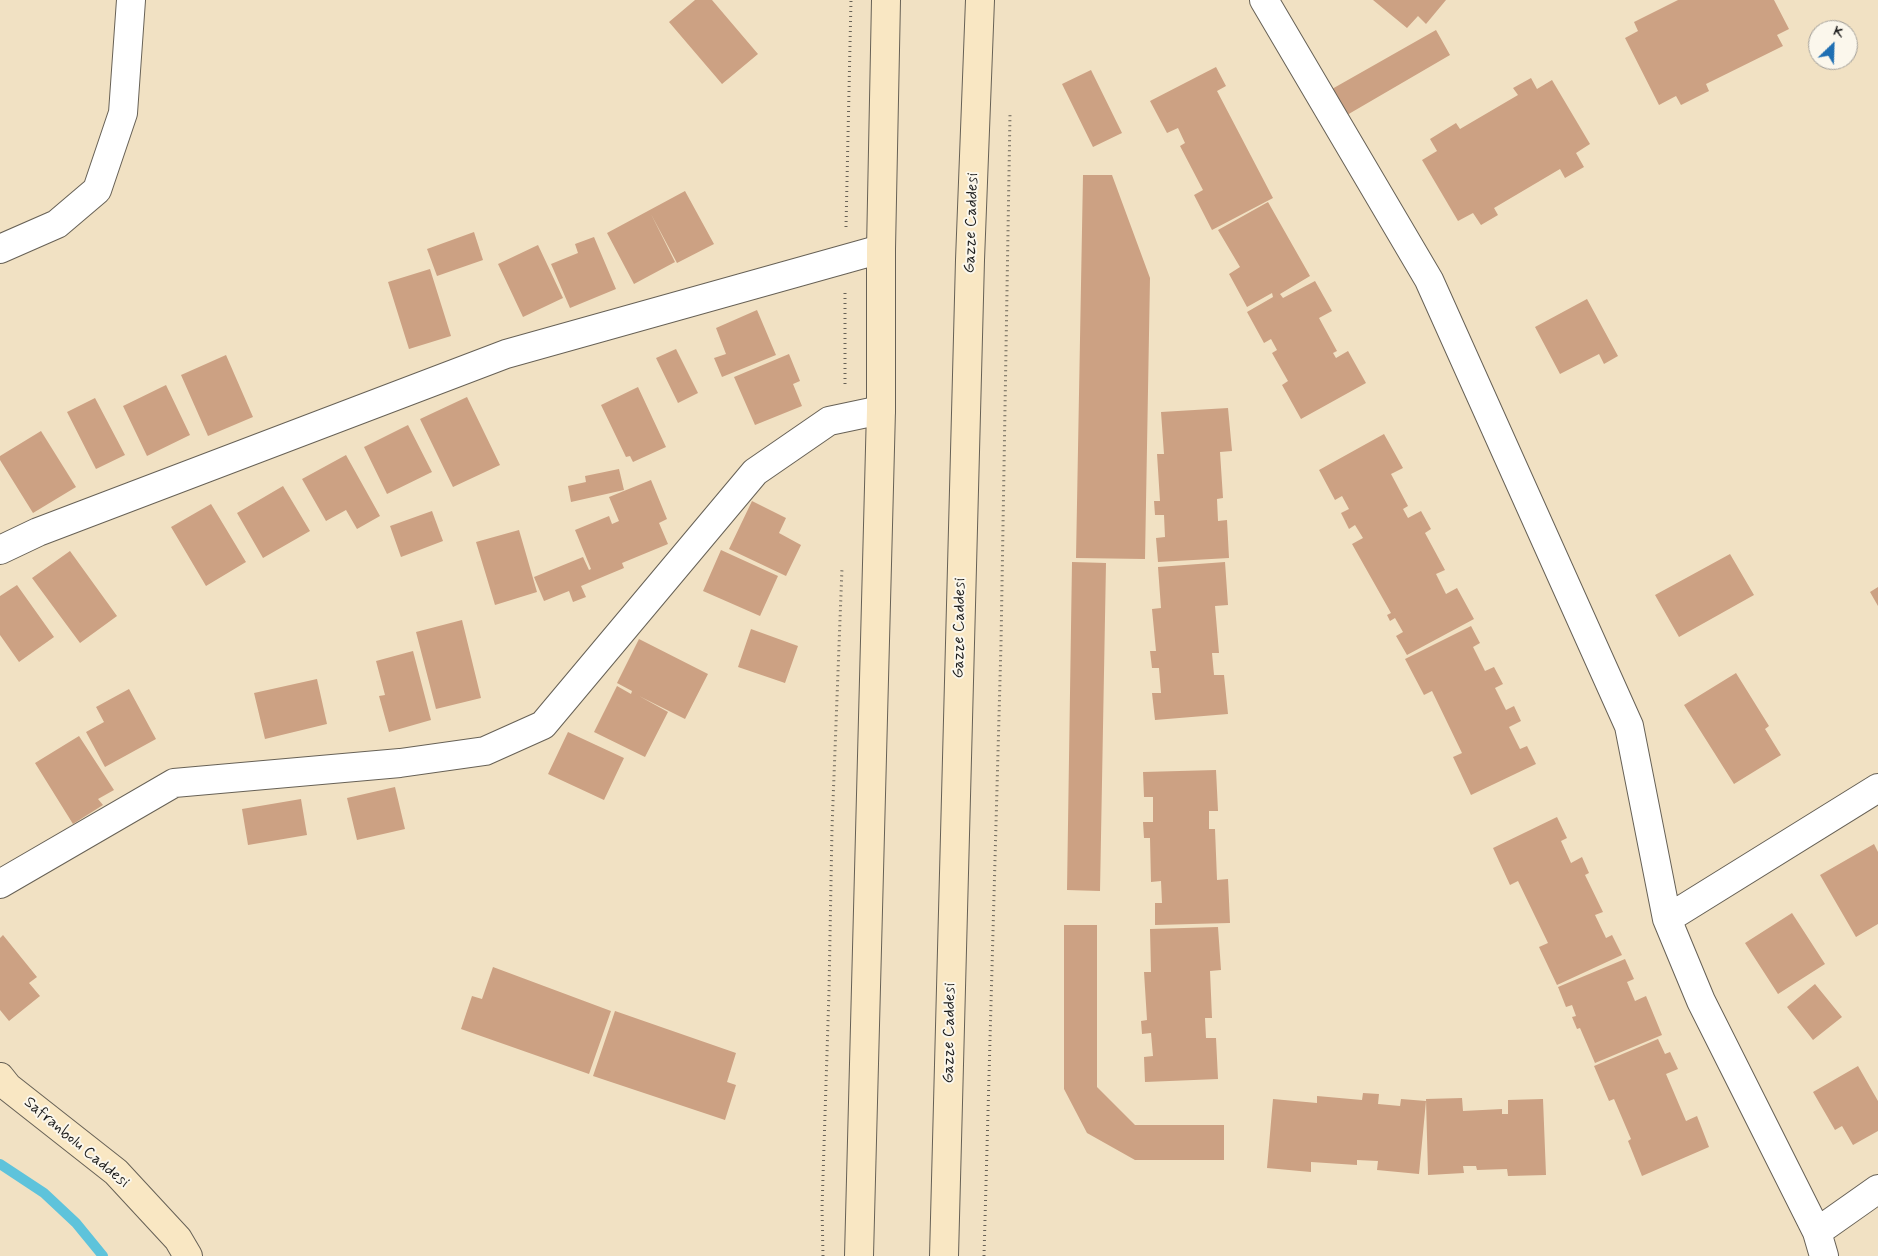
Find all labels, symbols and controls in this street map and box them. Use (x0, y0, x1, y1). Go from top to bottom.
north arrow (1808, 20, 1858, 70)
text: K (1831, 22, 1847, 42)
street label: Gazze Caddesi (961, 172, 983, 274)
street label: Gazze Caddesi (950, 578, 970, 678)
street label: Gazze Caddesi (940, 983, 960, 1083)
street label: Safranbolu Caddesi (19, 1093, 133, 1193)

